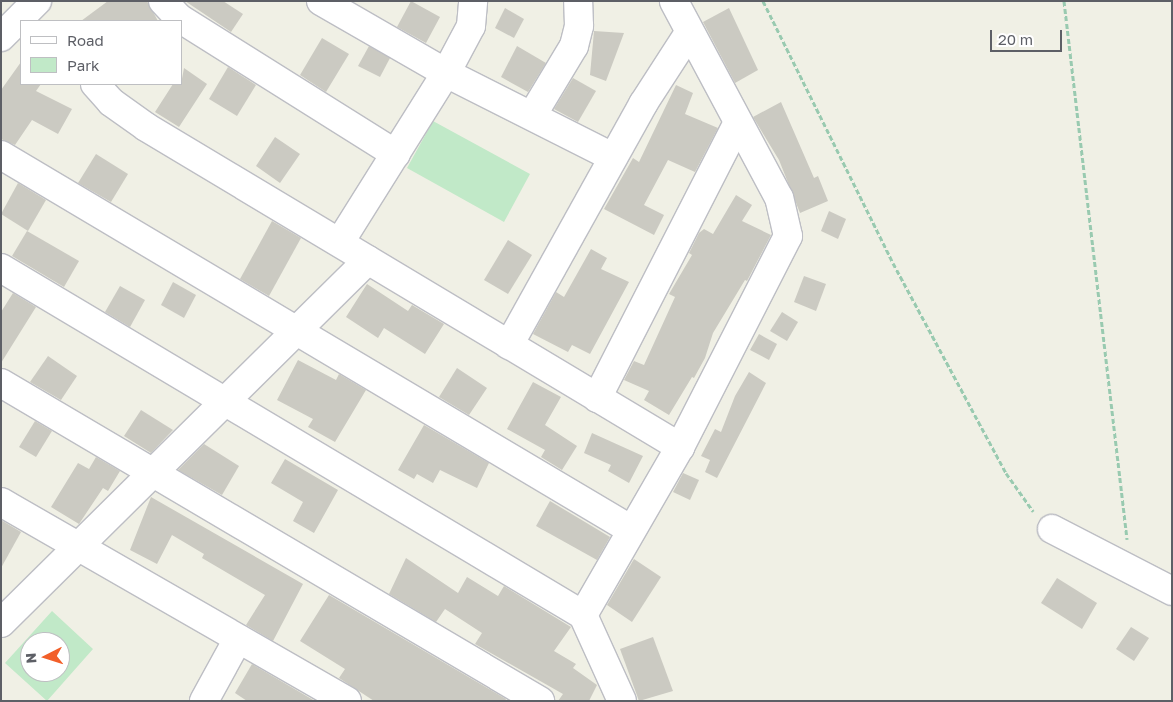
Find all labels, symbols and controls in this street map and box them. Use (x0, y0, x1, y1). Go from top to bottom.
legend (20, 20, 182, 85)
scale bar (993, 20, 1066, 52)
text: 20 m (998, 30, 1033, 48)
text: Road (67, 31, 104, 49)
text: Park (67, 56, 99, 74)
north arrow (20, 632, 70, 682)
text: N (22, 652, 39, 664)

